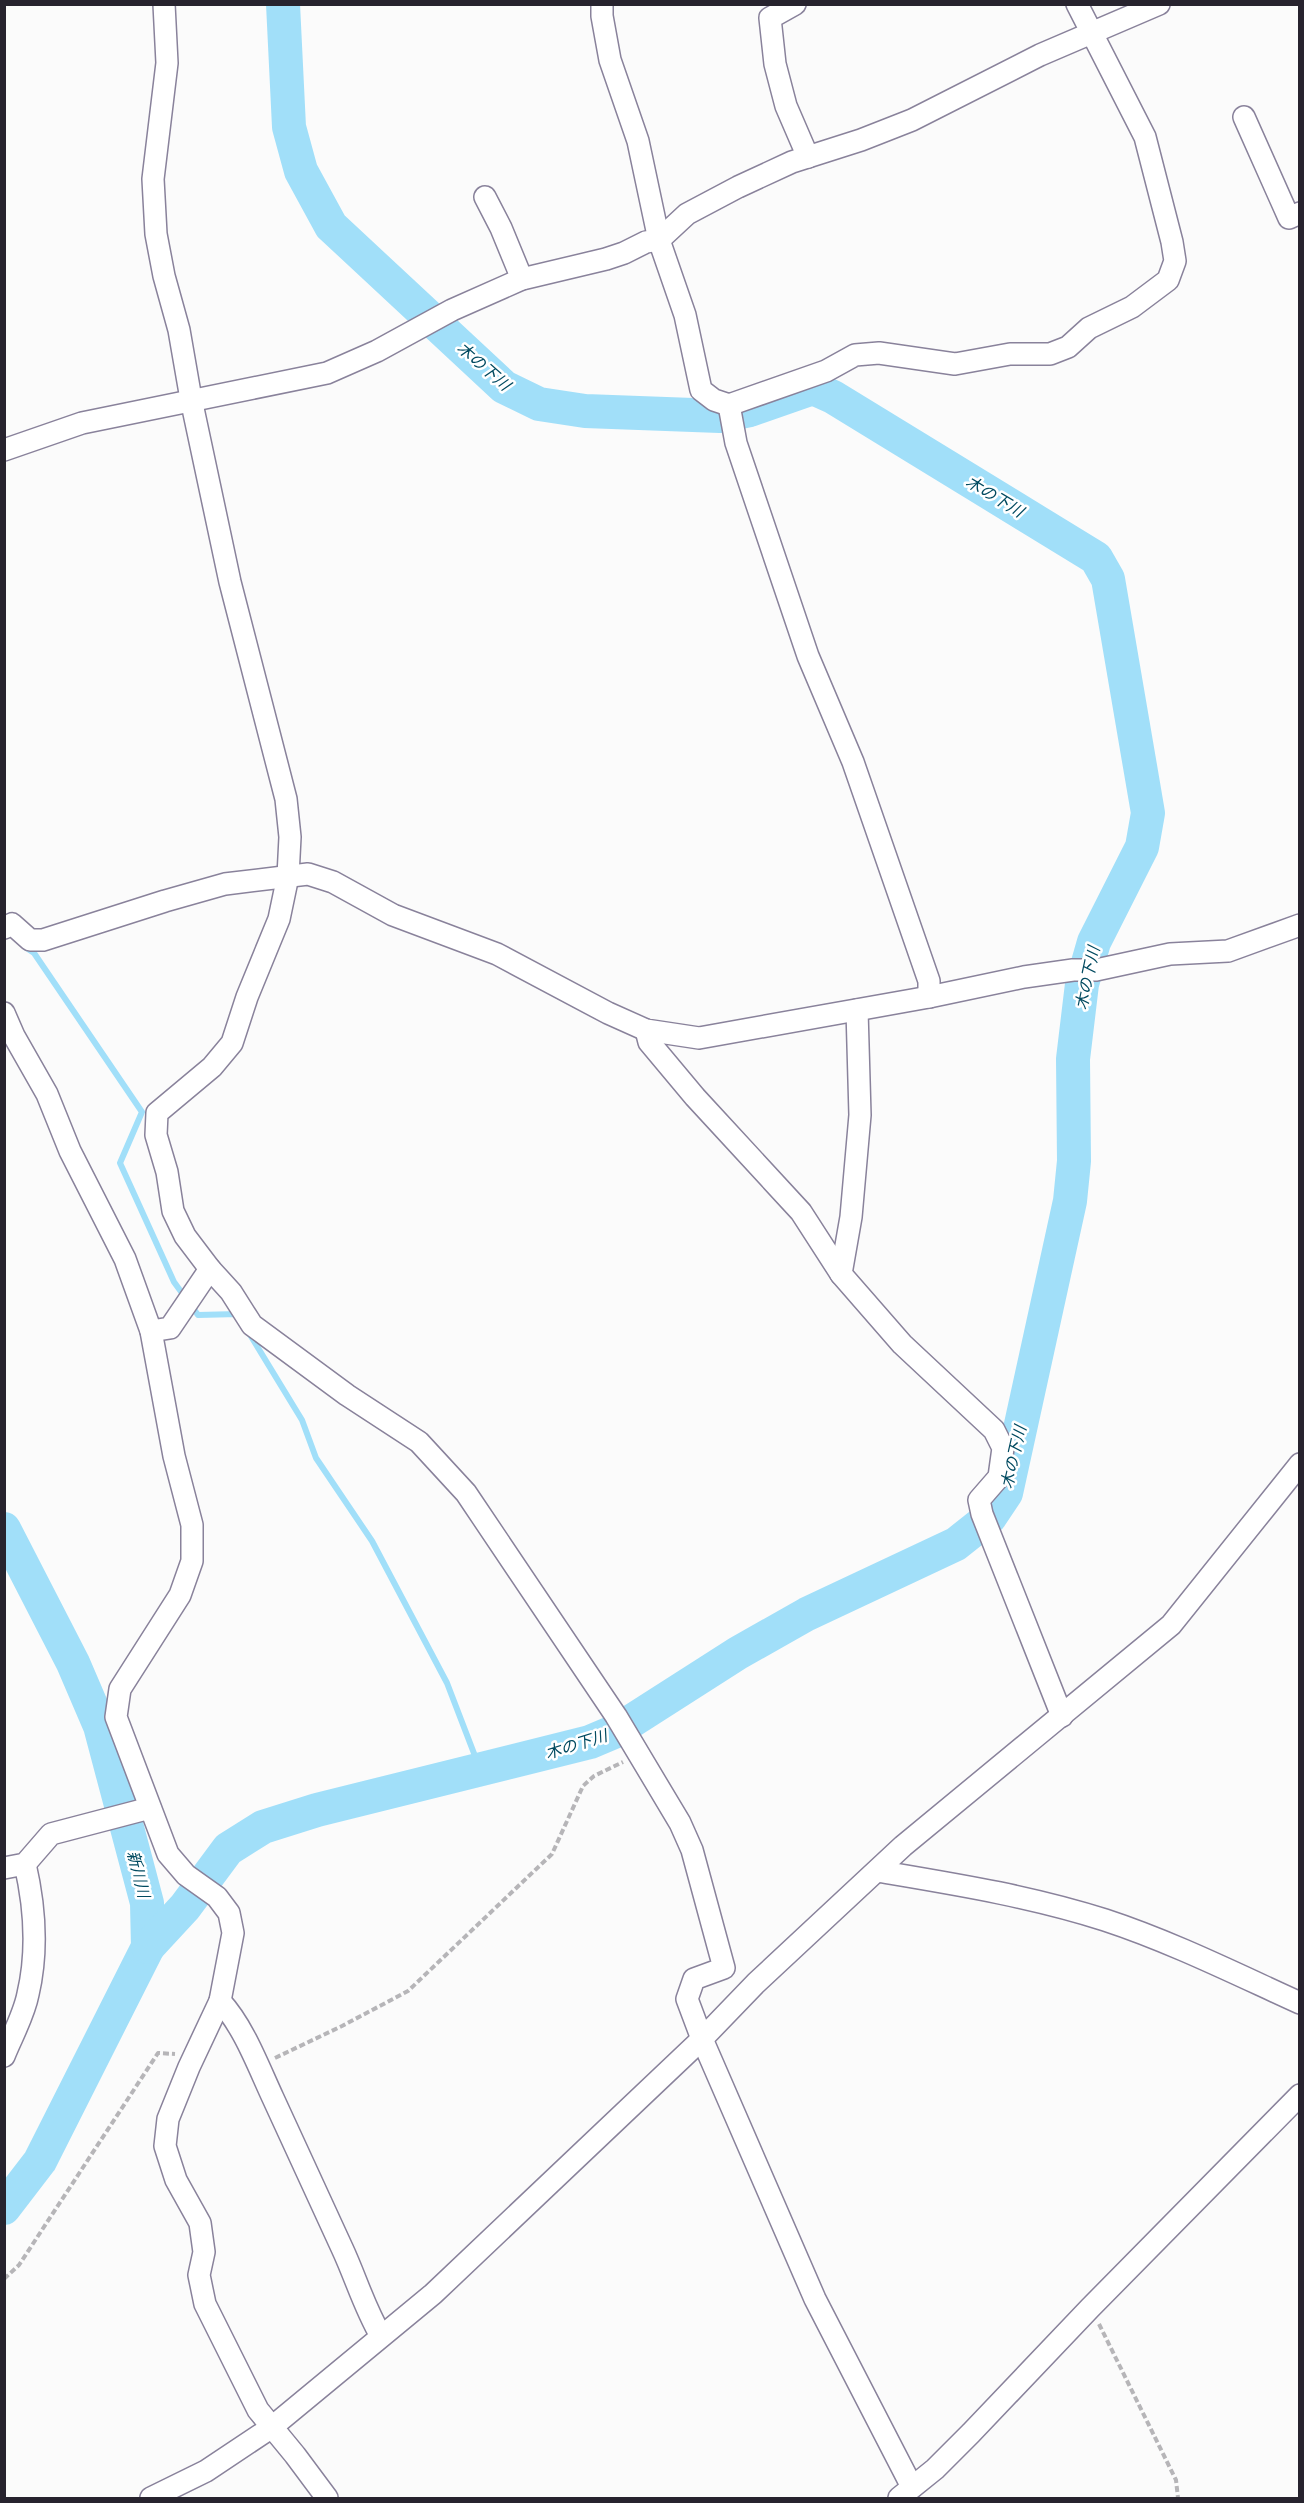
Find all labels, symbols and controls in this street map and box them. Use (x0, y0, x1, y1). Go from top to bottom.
water label: 木の下川 (452, 337, 516, 397)
water label: 木の下川 (961, 471, 1029, 524)
water label: 木の下川 (1071, 943, 1106, 1012)
water label: 木の下川 (996, 1422, 1032, 1491)
water label: 木の下川 (542, 1724, 612, 1765)
water label: 新川川 (122, 1848, 155, 1902)

